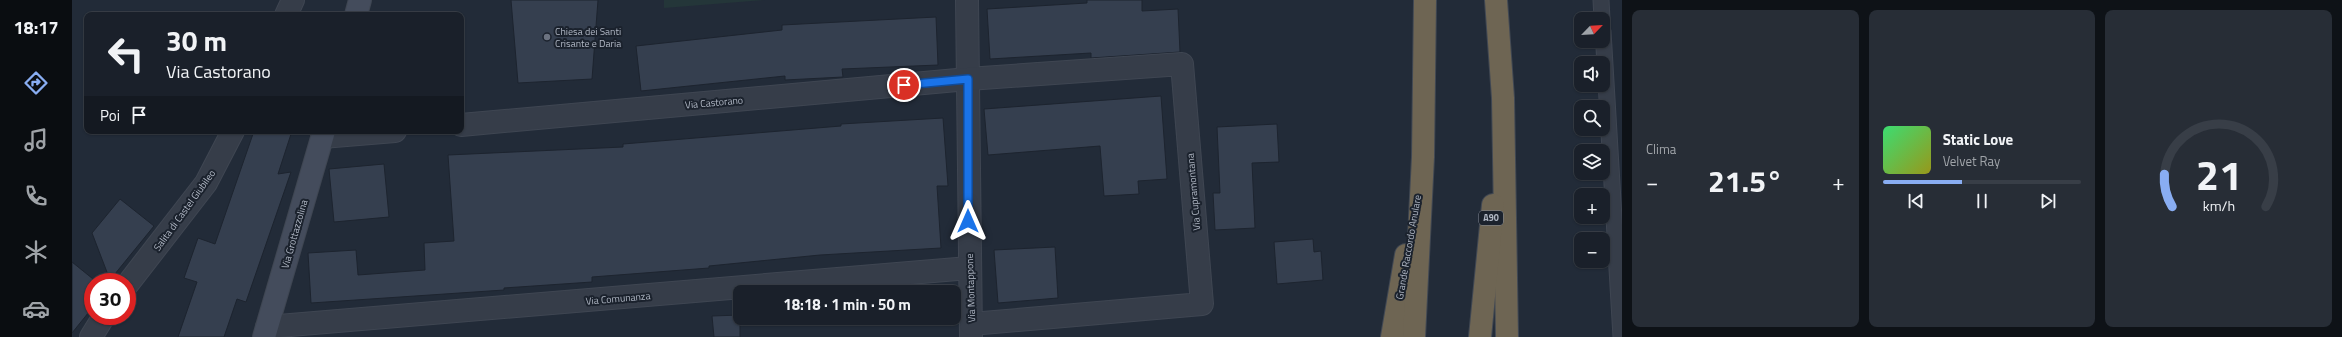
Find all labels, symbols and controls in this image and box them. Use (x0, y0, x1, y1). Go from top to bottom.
north arrow (1574, 12, 1610, 48)
map controls (1574, 12, 1610, 268)
text: 18:17 (14, 14, 58, 41)
text: 30 m (166, 19, 227, 62)
place label: Chiesa dei Santi Crisante e Daria (555, 24, 621, 51)
icon: left (100, 28, 152, 80)
marker: Chiesa dei Santi Crisante e Daria (542, 32, 552, 42)
button: sound (1574, 56, 1610, 92)
text: Via Castorano (166, 58, 271, 85)
pin (887, 68, 921, 102)
icon: directions (22, 69, 50, 97)
icon: arrive (893, 74, 915, 96)
street label: Via Castorano (684, 92, 744, 113)
button: search (1574, 100, 1610, 136)
text: Poi (100, 104, 120, 127)
icon: arrive (128, 104, 150, 126)
icon: music (22, 126, 50, 154)
text: Static Love (1943, 128, 2013, 151)
text: Clima (1646, 139, 1676, 159)
text: 21 (2195, 142, 2242, 205)
button: layers (1574, 144, 1610, 180)
text: Velvet Ray (1943, 151, 2000, 171)
street label: Via Cupramontana (1183, 153, 1204, 231)
text: 21.5° (1708, 158, 1783, 204)
text: − (1646, 165, 1658, 199)
text: + (1832, 165, 1845, 199)
street label: Salita di Castel Giubileo (150, 167, 219, 254)
icon: phone (22, 182, 50, 210)
button: + (1574, 188, 1610, 224)
icon: previous (1905, 190, 1927, 212)
icon: pause (1971, 190, 1993, 212)
icon: next (2037, 190, 2059, 212)
street label: Grande Raccordo Anulare (1392, 194, 1425, 301)
text: km/h (2202, 194, 2235, 216)
street label: Via Grottazzolina (277, 198, 312, 270)
position arrow (947, 200, 989, 242)
road number: A90 (1479, 211, 1503, 225)
button: − (1574, 232, 1610, 268)
icon: climate (22, 238, 50, 266)
street label: Via Montappone (962, 253, 979, 323)
speed limit sign: 30 (84, 273, 136, 325)
street label: Via Comunanza (585, 288, 651, 309)
text: 18:18 · 1 min · 50 m (783, 293, 911, 316)
icon: car (22, 295, 50, 323)

